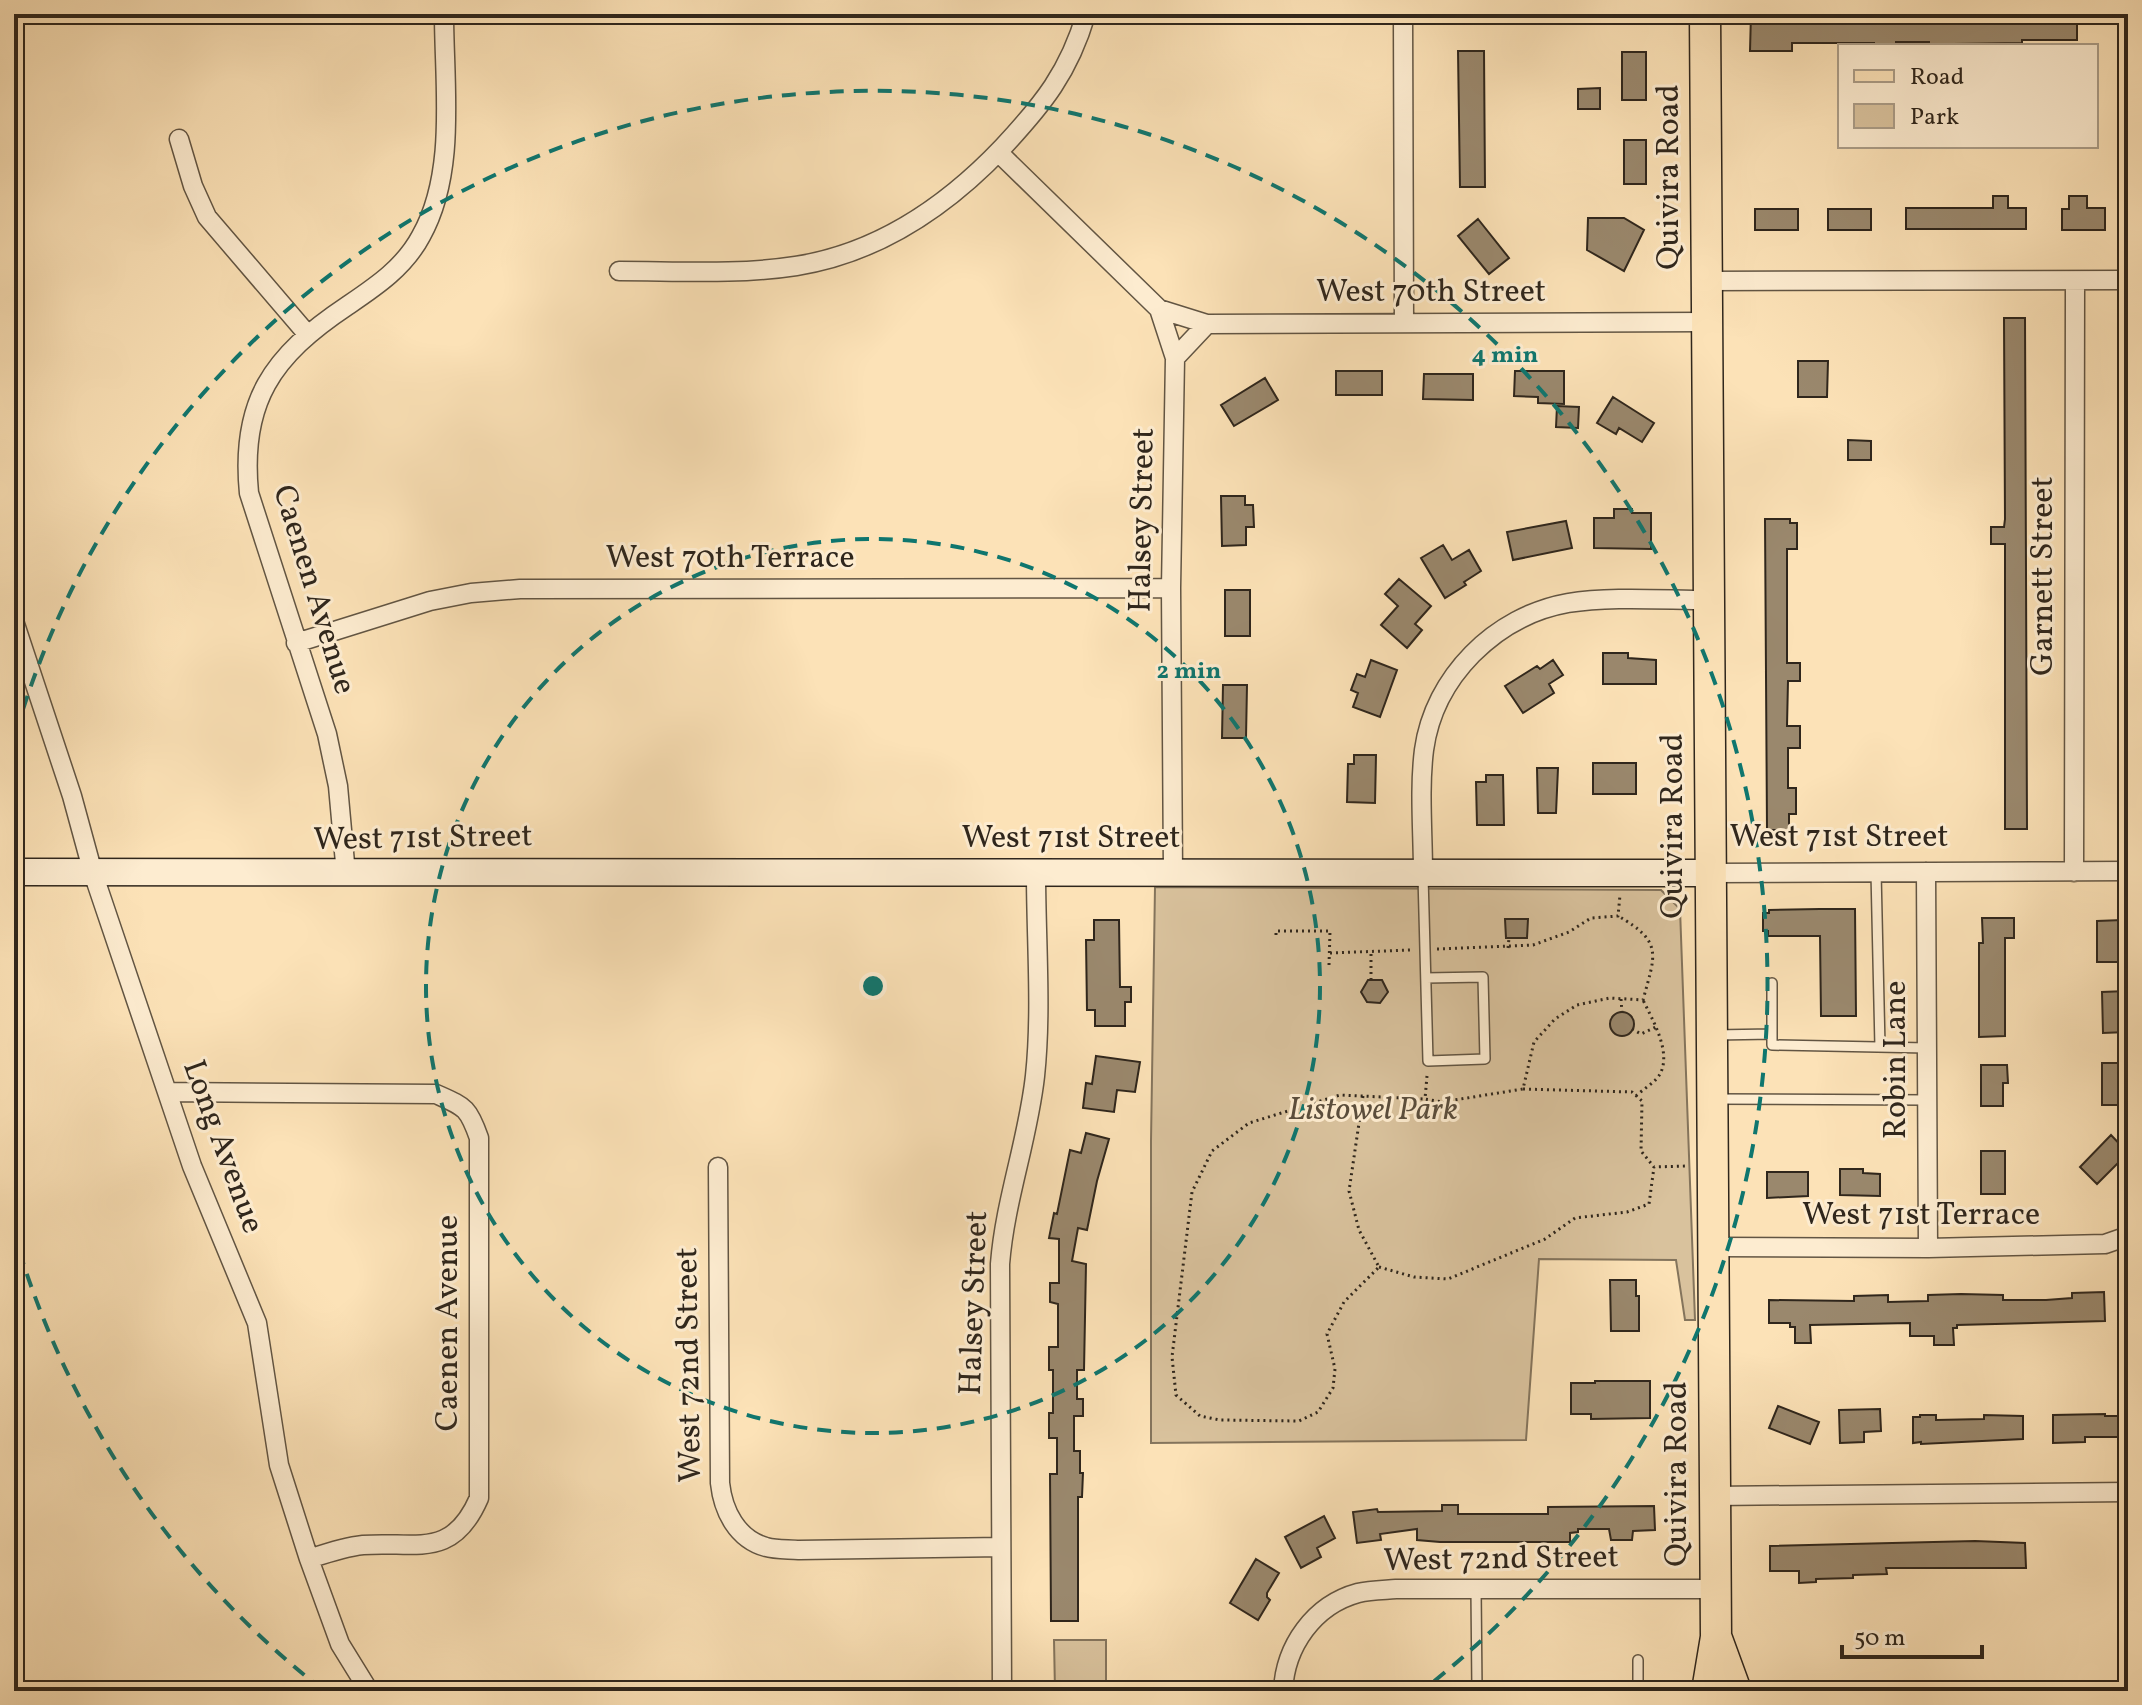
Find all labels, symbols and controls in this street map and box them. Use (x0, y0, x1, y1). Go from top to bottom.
legend (1838, 44, 2098, 148)
text: Road (1910, 61, 1964, 95)
street label: Quivira Road (1648, 84, 1692, 270)
text: Park (1910, 101, 1959, 135)
street label: West 70th Street (1316, 271, 1546, 315)
text: 4 min (1472, 339, 1539, 373)
street label: Halsey Street (1119, 427, 1167, 613)
street label: Garnett Street (2022, 476, 2066, 676)
street label: Caenen Avenue (260, 480, 366, 700)
street label: West 70th Terrace (605, 537, 855, 581)
text: 2 min (1157, 655, 1222, 689)
street label: Quivira Road (1652, 733, 1696, 919)
street label: West 71st Street (313, 815, 533, 863)
street label: West 71st Street (1729, 816, 1949, 860)
street label: West 71st Street (961, 817, 1181, 861)
centre of rings (859, 972, 887, 1000)
street label: Robin Lane (1875, 981, 1919, 1139)
street label: Long Avenue (170, 1054, 274, 1240)
park label: Listowel Park (1288, 1089, 1458, 1133)
street label: West 71st Terrace (1802, 1194, 2040, 1238)
street label: Halsey Street (950, 1210, 1000, 1396)
street label: Caenen Avenue (427, 1215, 471, 1431)
street label: West 72nd Street (666, 1247, 714, 1483)
street label: Quivira Road (1656, 1381, 1700, 1567)
street label: West 72nd Street (1383, 1536, 1619, 1584)
scale bar (1842, 1609, 1982, 1659)
text: 50 m (1854, 1622, 1906, 1656)

